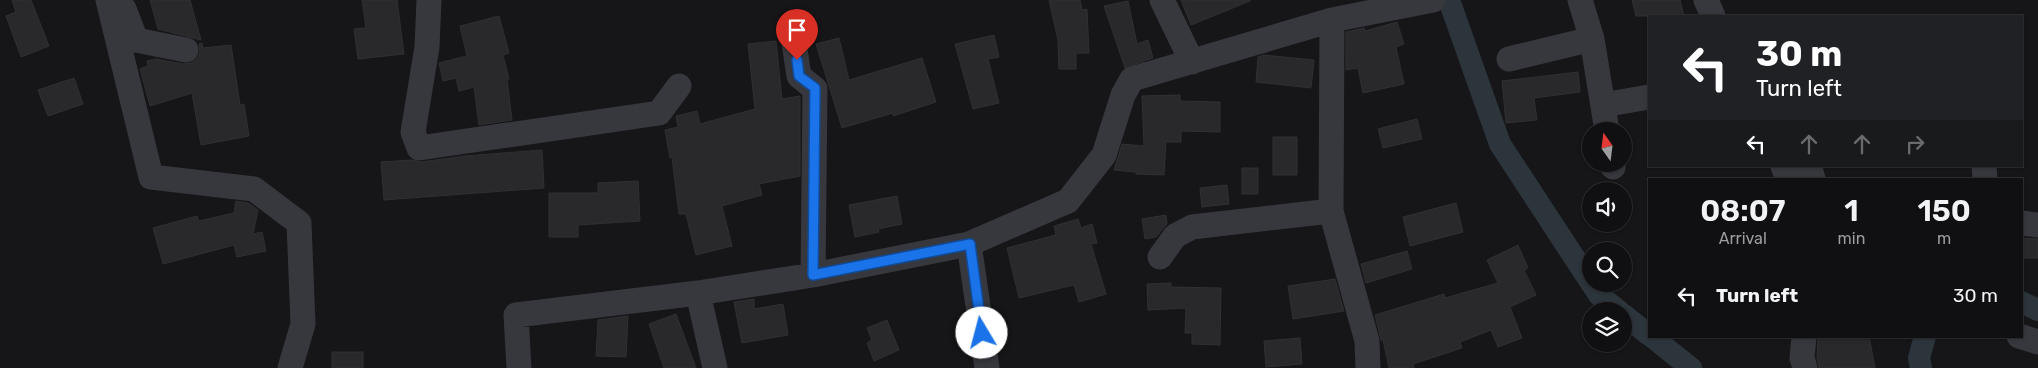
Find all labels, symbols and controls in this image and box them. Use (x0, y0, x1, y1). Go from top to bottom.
pin (776, 9, 818, 60)
icon: arrive (783, 16, 811, 44)
text: 30 m (1756, 33, 1842, 75)
icon: left (1673, 35, 1738, 100)
text: Turn left (1756, 75, 1842, 102)
north arrow (1582, 122, 1632, 172)
map controls (1582, 122, 1632, 352)
icon: left (1742, 130, 1770, 158)
icon: ahead (1795, 130, 1823, 158)
icon: ahead (1848, 130, 1876, 158)
icon: right (1901, 130, 1929, 158)
button: sound (1582, 182, 1632, 232)
text: 08:07 (1700, 193, 1785, 229)
text: 1 (1844, 193, 1859, 229)
text: 150 (1917, 193, 1971, 229)
text: Arrival (1719, 229, 1767, 248)
text: min (1838, 229, 1865, 248)
text: m (1937, 229, 1951, 248)
button: search (1582, 242, 1632, 292)
icon: left (1673, 282, 1701, 310)
text: Turn left (1716, 284, 1798, 307)
text: 30 m (1953, 284, 1998, 307)
button: layers (1582, 302, 1632, 352)
position arrow (955, 306, 1007, 358)

